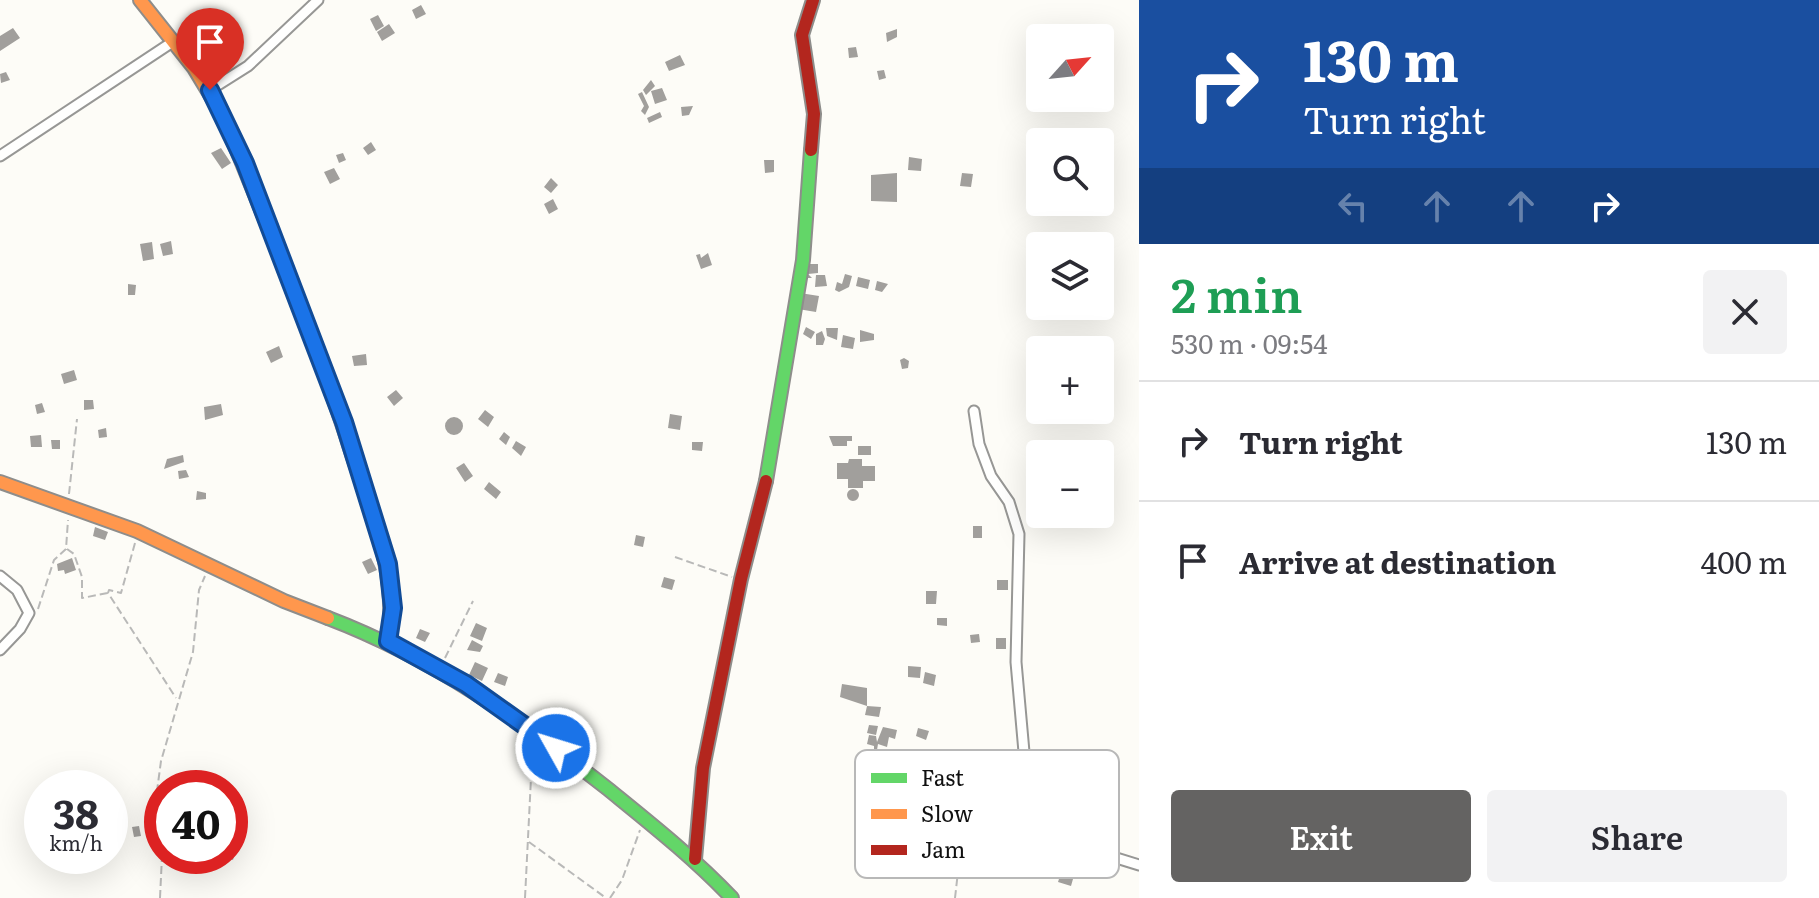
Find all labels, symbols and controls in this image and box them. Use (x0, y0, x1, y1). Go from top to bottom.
pin (176, 8, 244, 90)
text: 130 m (1303, 16, 1459, 99)
icon: arrive (188, 20, 232, 64)
north arrow (1026, 24, 1114, 112)
map controls (1026, 24, 1114, 528)
icon: right (1171, 32, 1275, 136)
text: Turn right (1303, 92, 1486, 145)
button: search (1026, 128, 1114, 216)
icon: left (1331, 184, 1375, 228)
icon: ahead (1415, 184, 1459, 228)
icon: ahead (1499, 184, 1543, 228)
icon: right (1583, 184, 1627, 228)
button: layers (1026, 232, 1114, 320)
text: 2 min (1171, 257, 1303, 328)
button: close (1703, 270, 1787, 354)
text: 530 m · 09:54 (1171, 323, 1328, 362)
button: + (1026, 336, 1114, 424)
icon: right (1171, 419, 1215, 463)
text: Turn right (1239, 419, 1403, 463)
text: 130 m (1706, 419, 1787, 463)
button: − (1026, 440, 1114, 528)
icon: arrive (1171, 539, 1215, 583)
text: Arrive at destination (1239, 539, 1556, 583)
text: 400 m (1701, 539, 1787, 583)
position arrow (514, 706, 598, 790)
legend (855, 750, 1119, 878)
text: Fast (921, 760, 964, 793)
speed limit sign: 40 (144, 770, 248, 874)
text: 38 (53, 782, 99, 841)
button: Exit (1171, 790, 1471, 882)
button: Share (1487, 790, 1787, 882)
text: Slow (921, 796, 973, 829)
text: km/h (49, 827, 103, 857)
text: Jam (921, 832, 965, 865)

